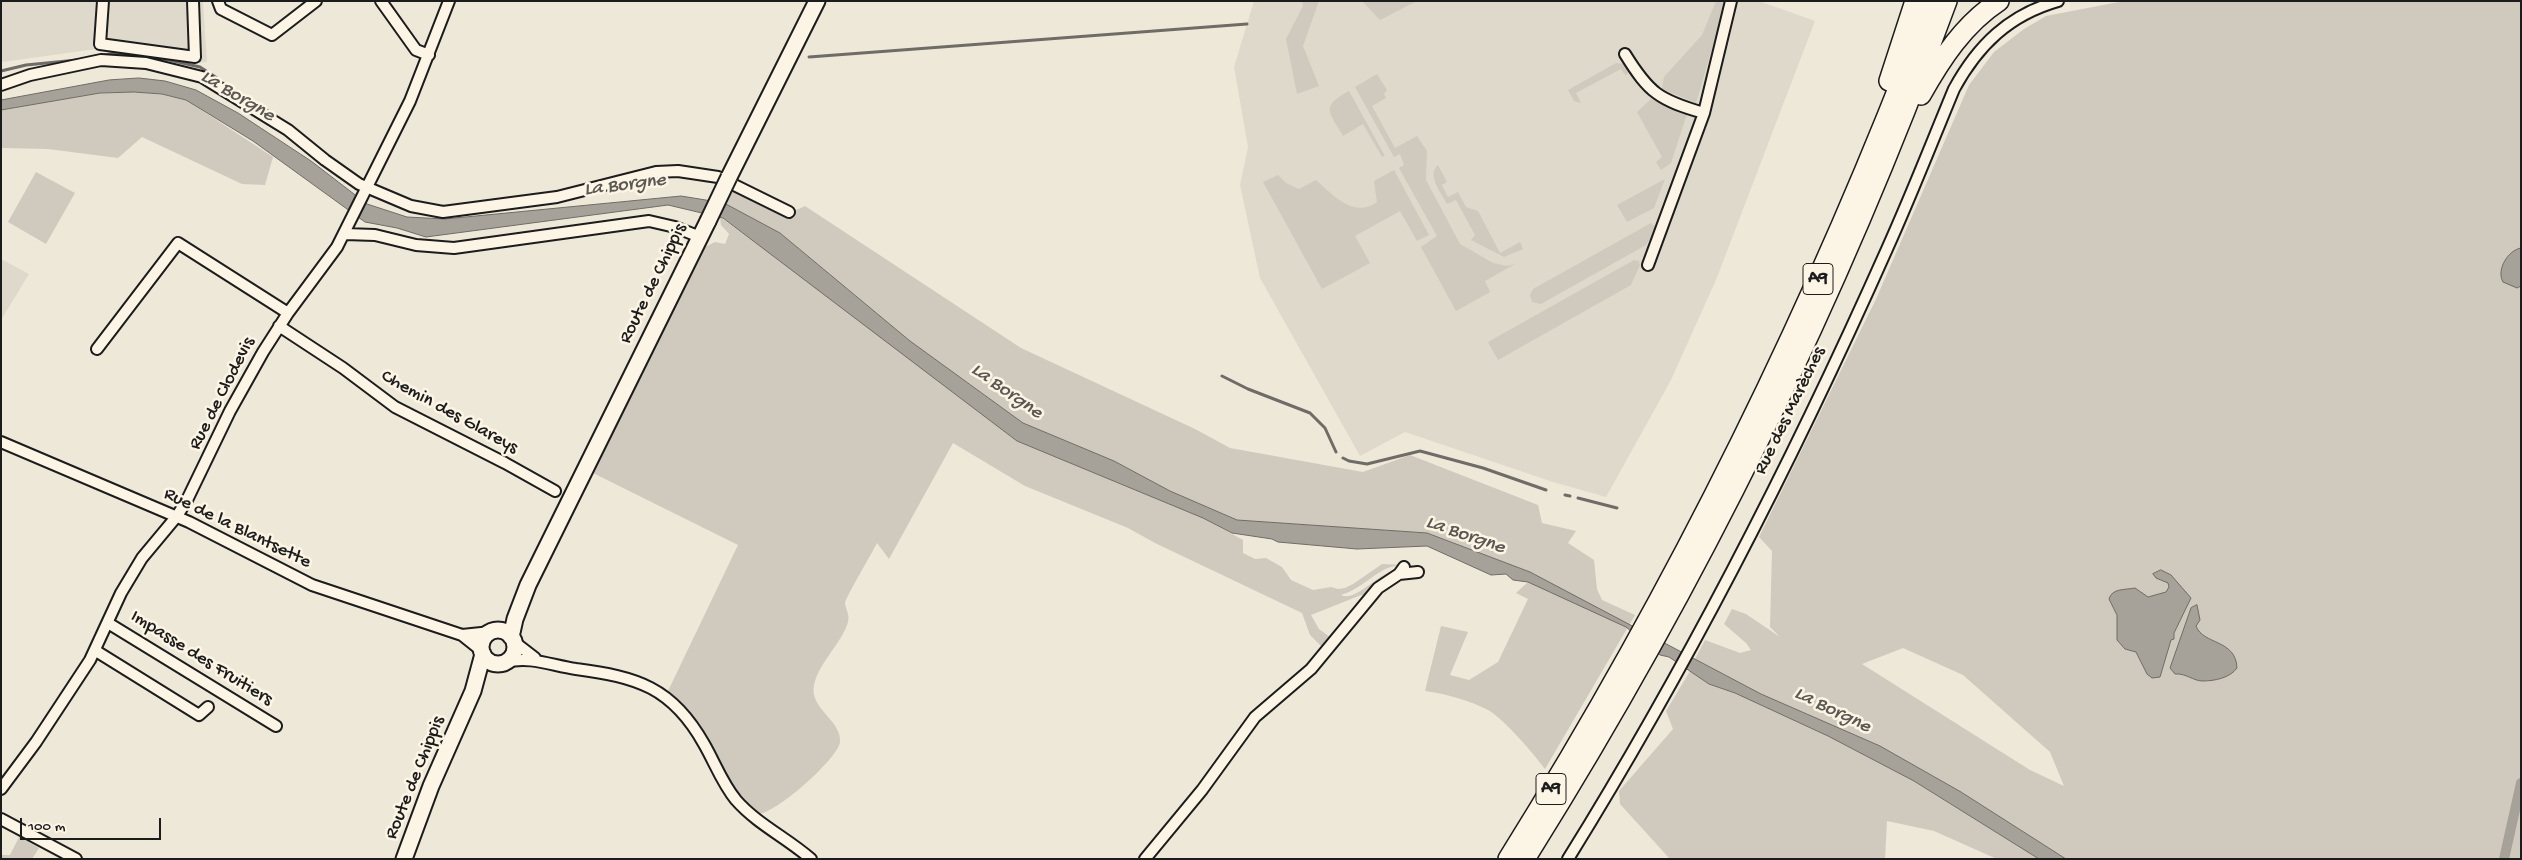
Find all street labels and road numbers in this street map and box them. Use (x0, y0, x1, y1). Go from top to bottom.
street label: Route de Chippis (615, 220, 693, 348)
road number: A9 (1803, 264, 1833, 294)
street label: Rue de Clodevis (185, 334, 261, 454)
street label: Rue des Marèches (1750, 343, 1832, 479)
street label: Chemin des Glareys (376, 366, 522, 460)
street label: Rue de la Blantsette (160, 483, 314, 575)
street label: Impasse des Fruitiers (126, 606, 276, 712)
street label: Route de Chippis (381, 713, 451, 843)
road number: A9 (1536, 774, 1566, 804)

